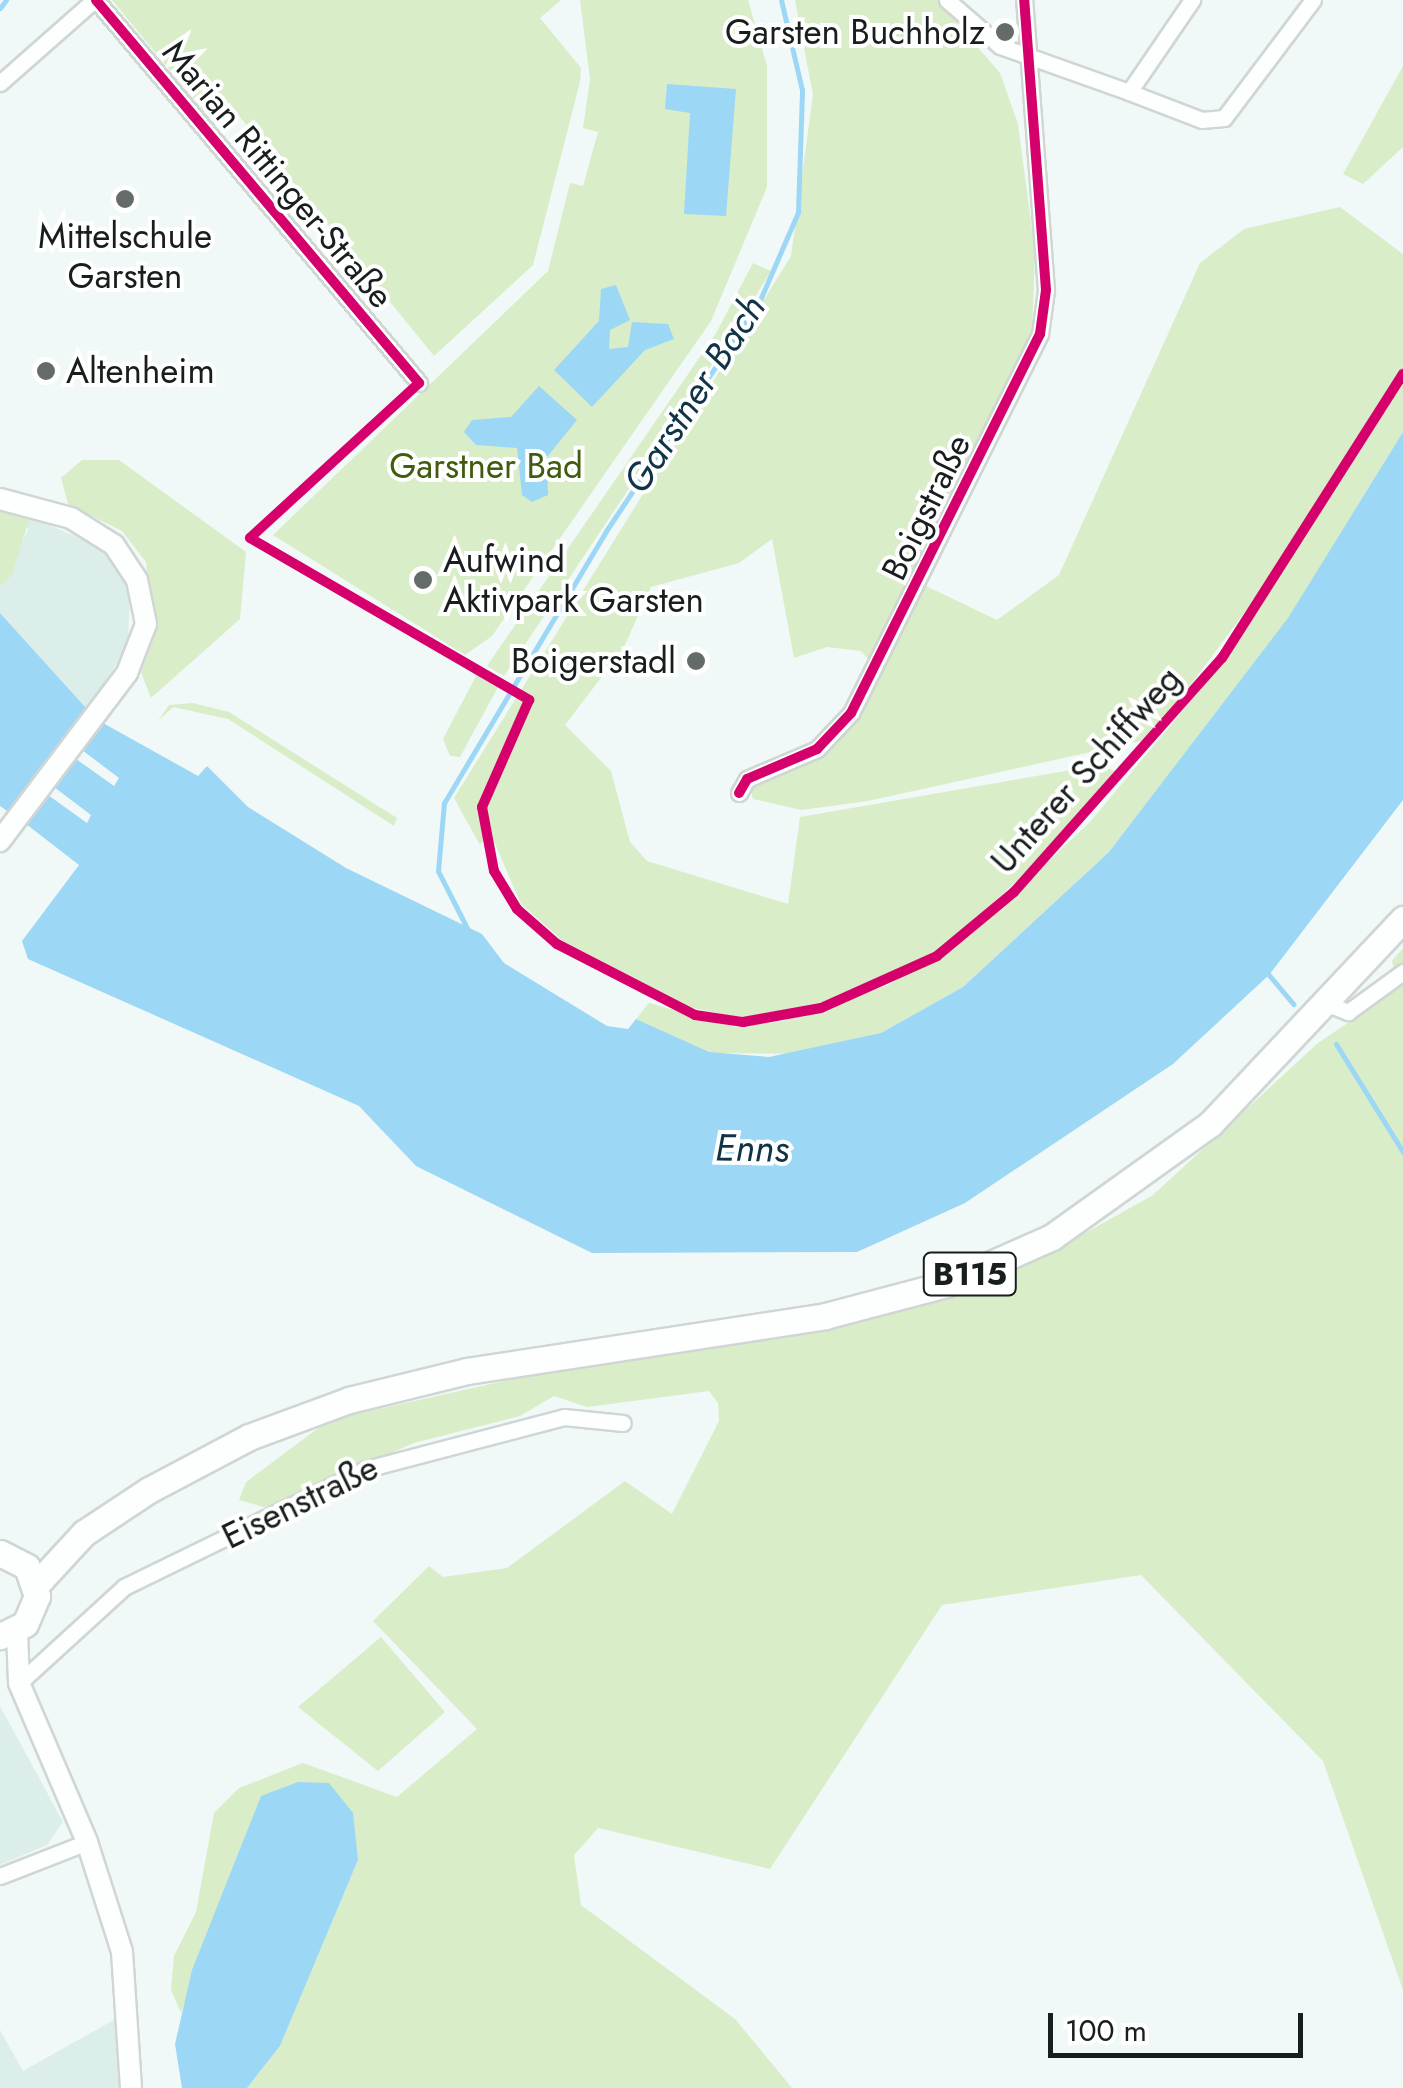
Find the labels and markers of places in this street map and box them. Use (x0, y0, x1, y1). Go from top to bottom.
place label: Garsten Buchholz (725, 11, 985, 53)
marker: Garsten Buchholz (994, 21, 1016, 43)
marker: Mittelschule Garsten (114, 188, 136, 210)
place label: Mittelschule Garsten (38, 215, 212, 297)
place label: Altenheim (66, 350, 215, 392)
marker: Altenheim (35, 360, 57, 382)
place label: Aufwind Aktivpark Garsten (443, 539, 704, 621)
marker: Aufwind Aktivpark Garsten (412, 569, 434, 591)
place label: Boigerstadl (511, 640, 676, 682)
marker: Boigerstadl (685, 650, 707, 672)

